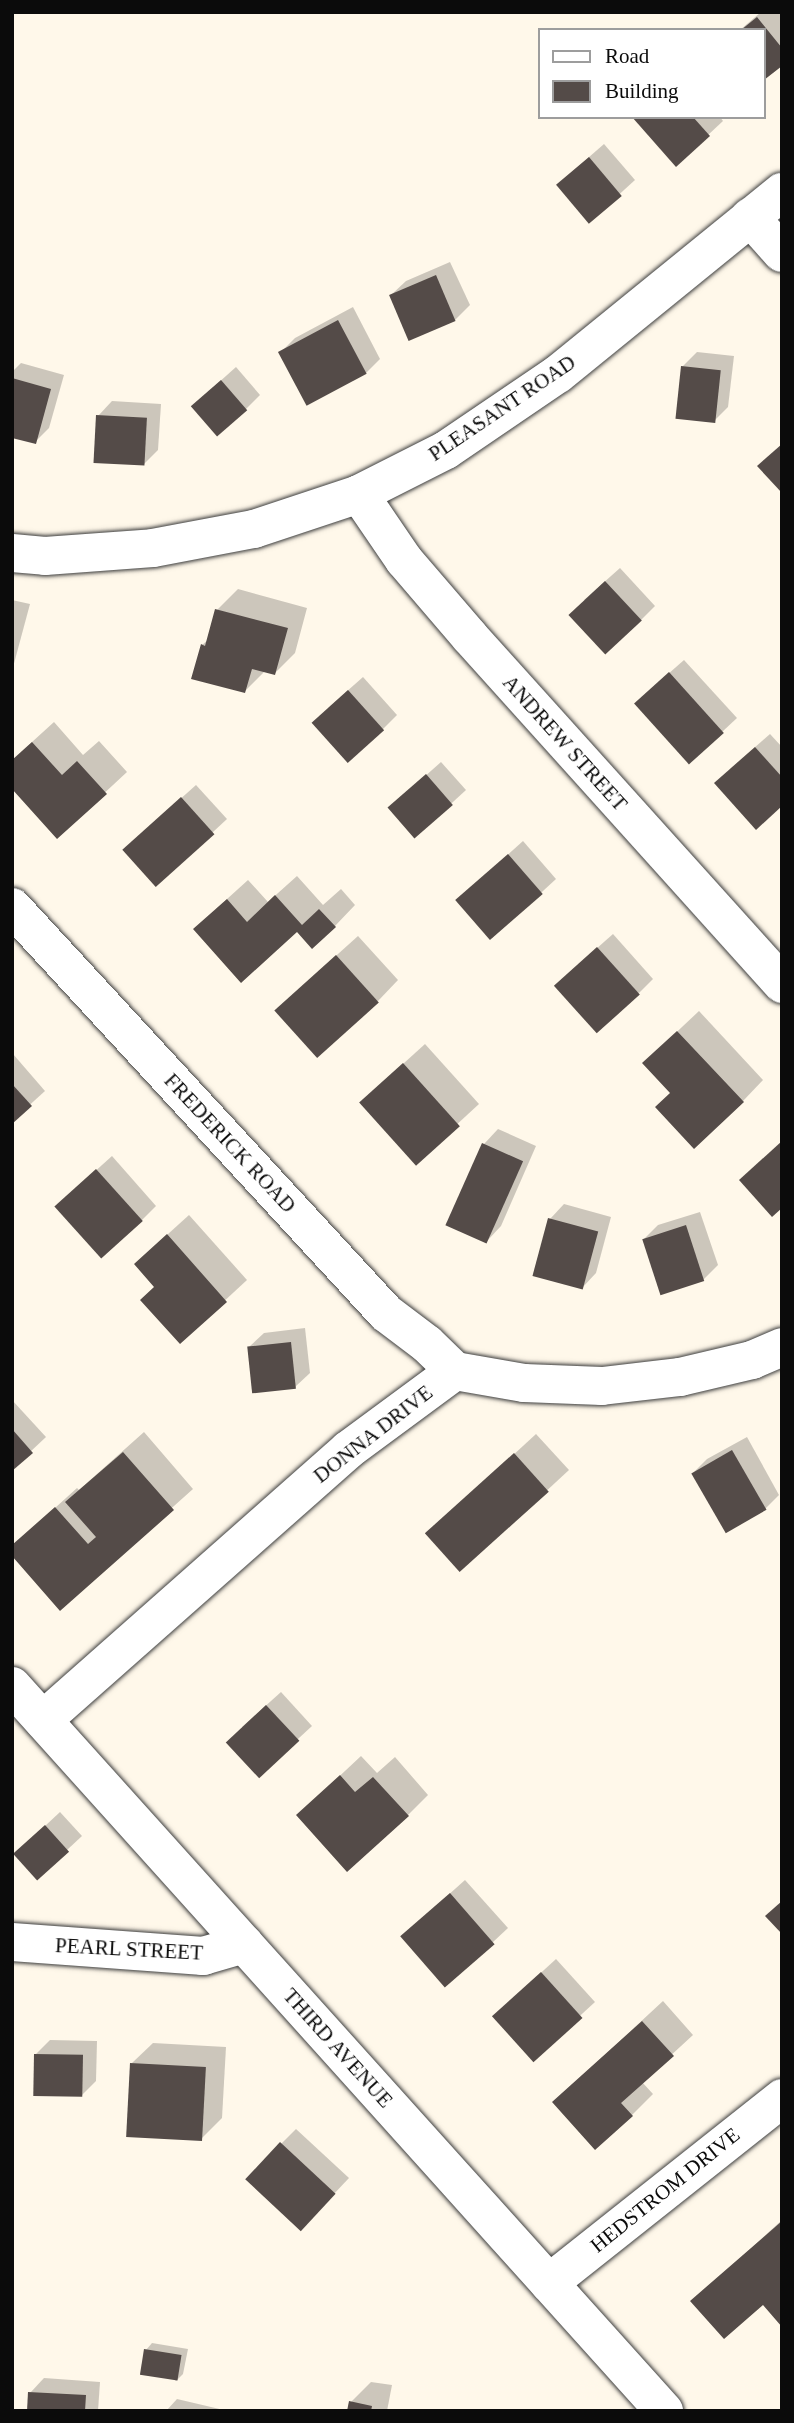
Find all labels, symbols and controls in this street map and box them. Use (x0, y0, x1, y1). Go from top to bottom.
legend (538, 28, 766, 119)
text: Road (605, 44, 649, 68)
text: Building (605, 79, 679, 103)
street label: PLEASANT ROAD (424, 349, 580, 467)
street label: ANDREW STREET (497, 670, 633, 816)
street label: FREDERICK ROAD (159, 1068, 301, 1218)
street label: DONNA DRIVE (308, 1379, 438, 1489)
street label: PEARL STREET (54, 1933, 204, 1965)
street label: THIRD AVENUE (277, 1983, 399, 2113)
street label: HEDSTROM DRIVE (585, 2122, 745, 2258)

